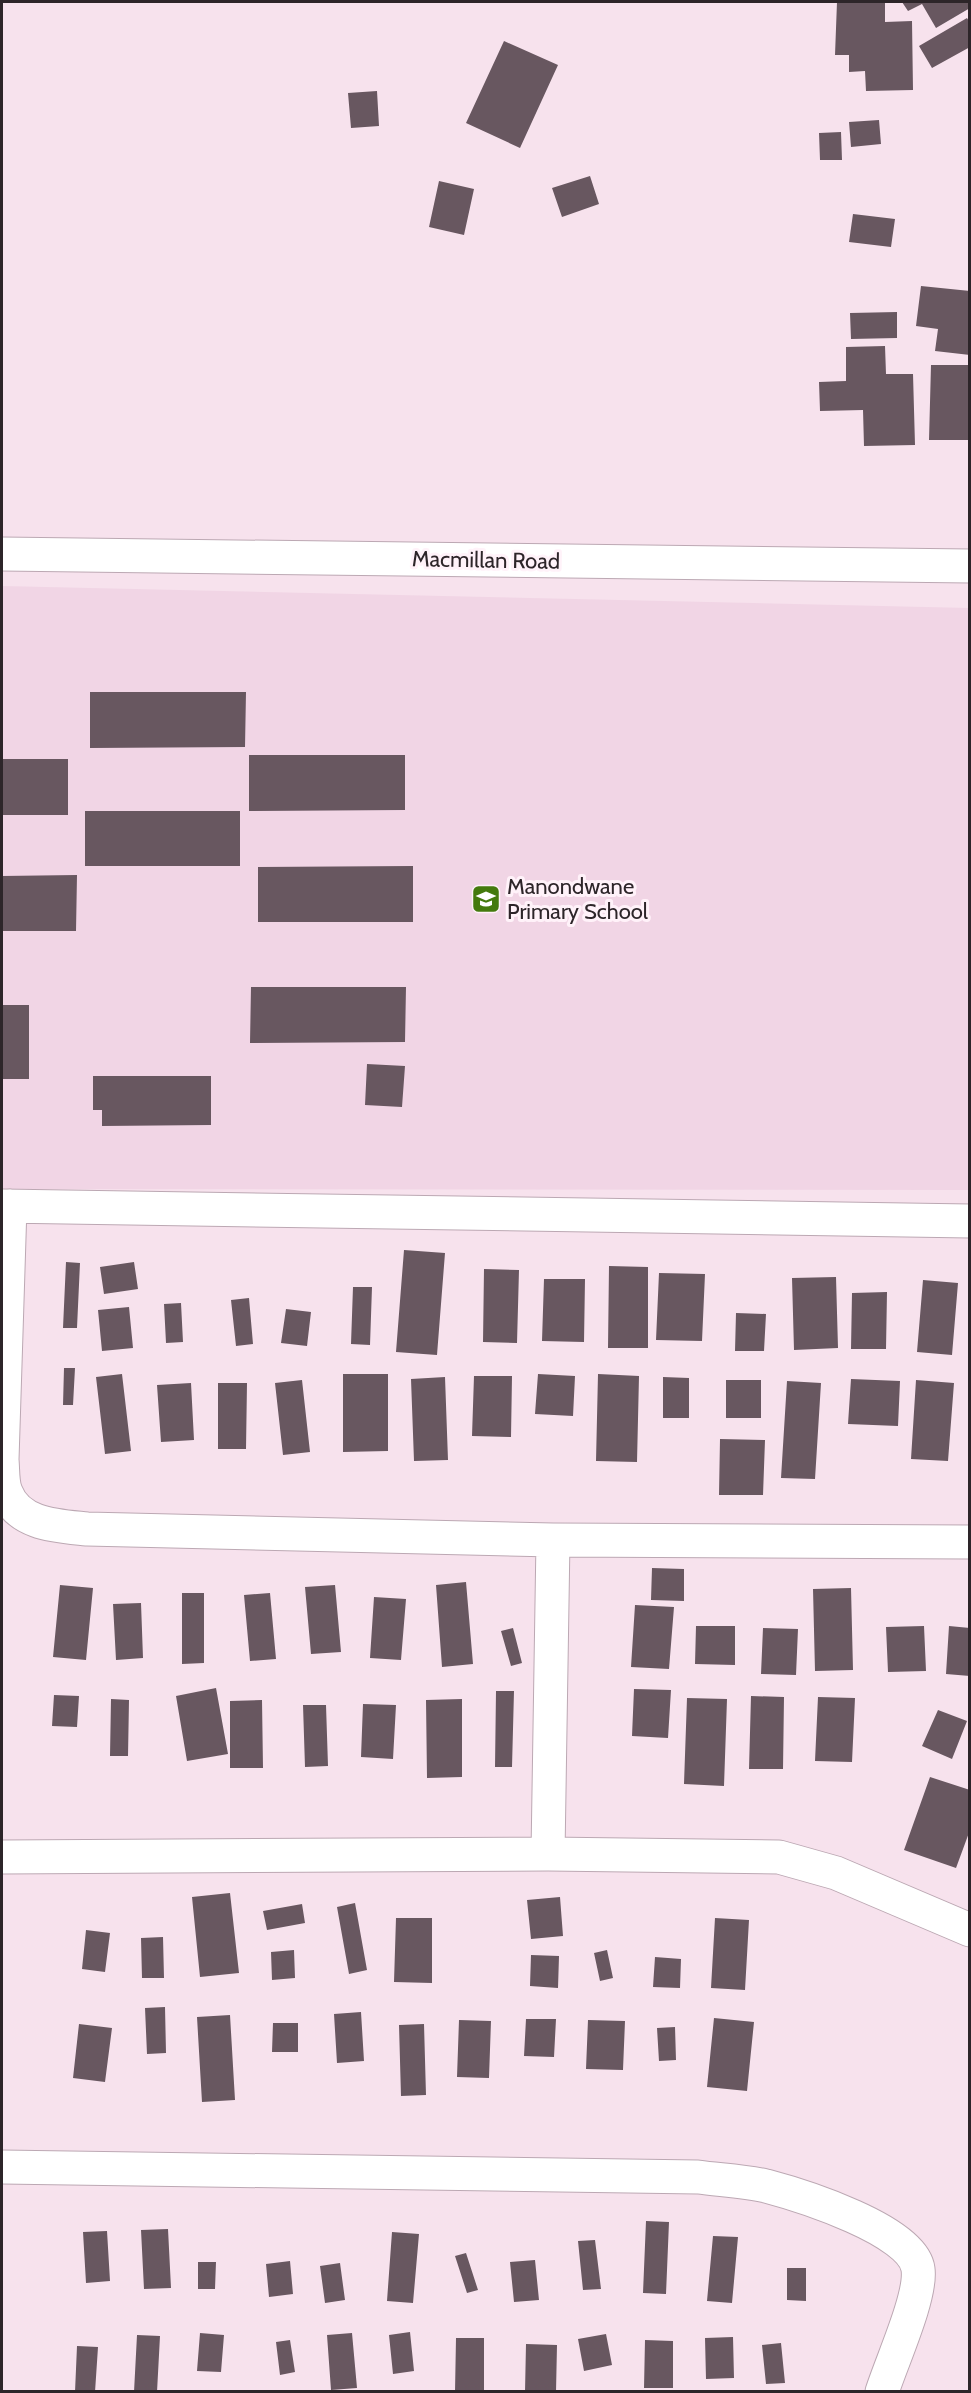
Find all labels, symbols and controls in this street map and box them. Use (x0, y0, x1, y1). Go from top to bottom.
street label: Macmillan Road (412, 545, 560, 575)
place label: Manondwane Primary School (507, 873, 649, 925)
school or university icon: Manondwane Primary School (470, 883, 502, 915)

